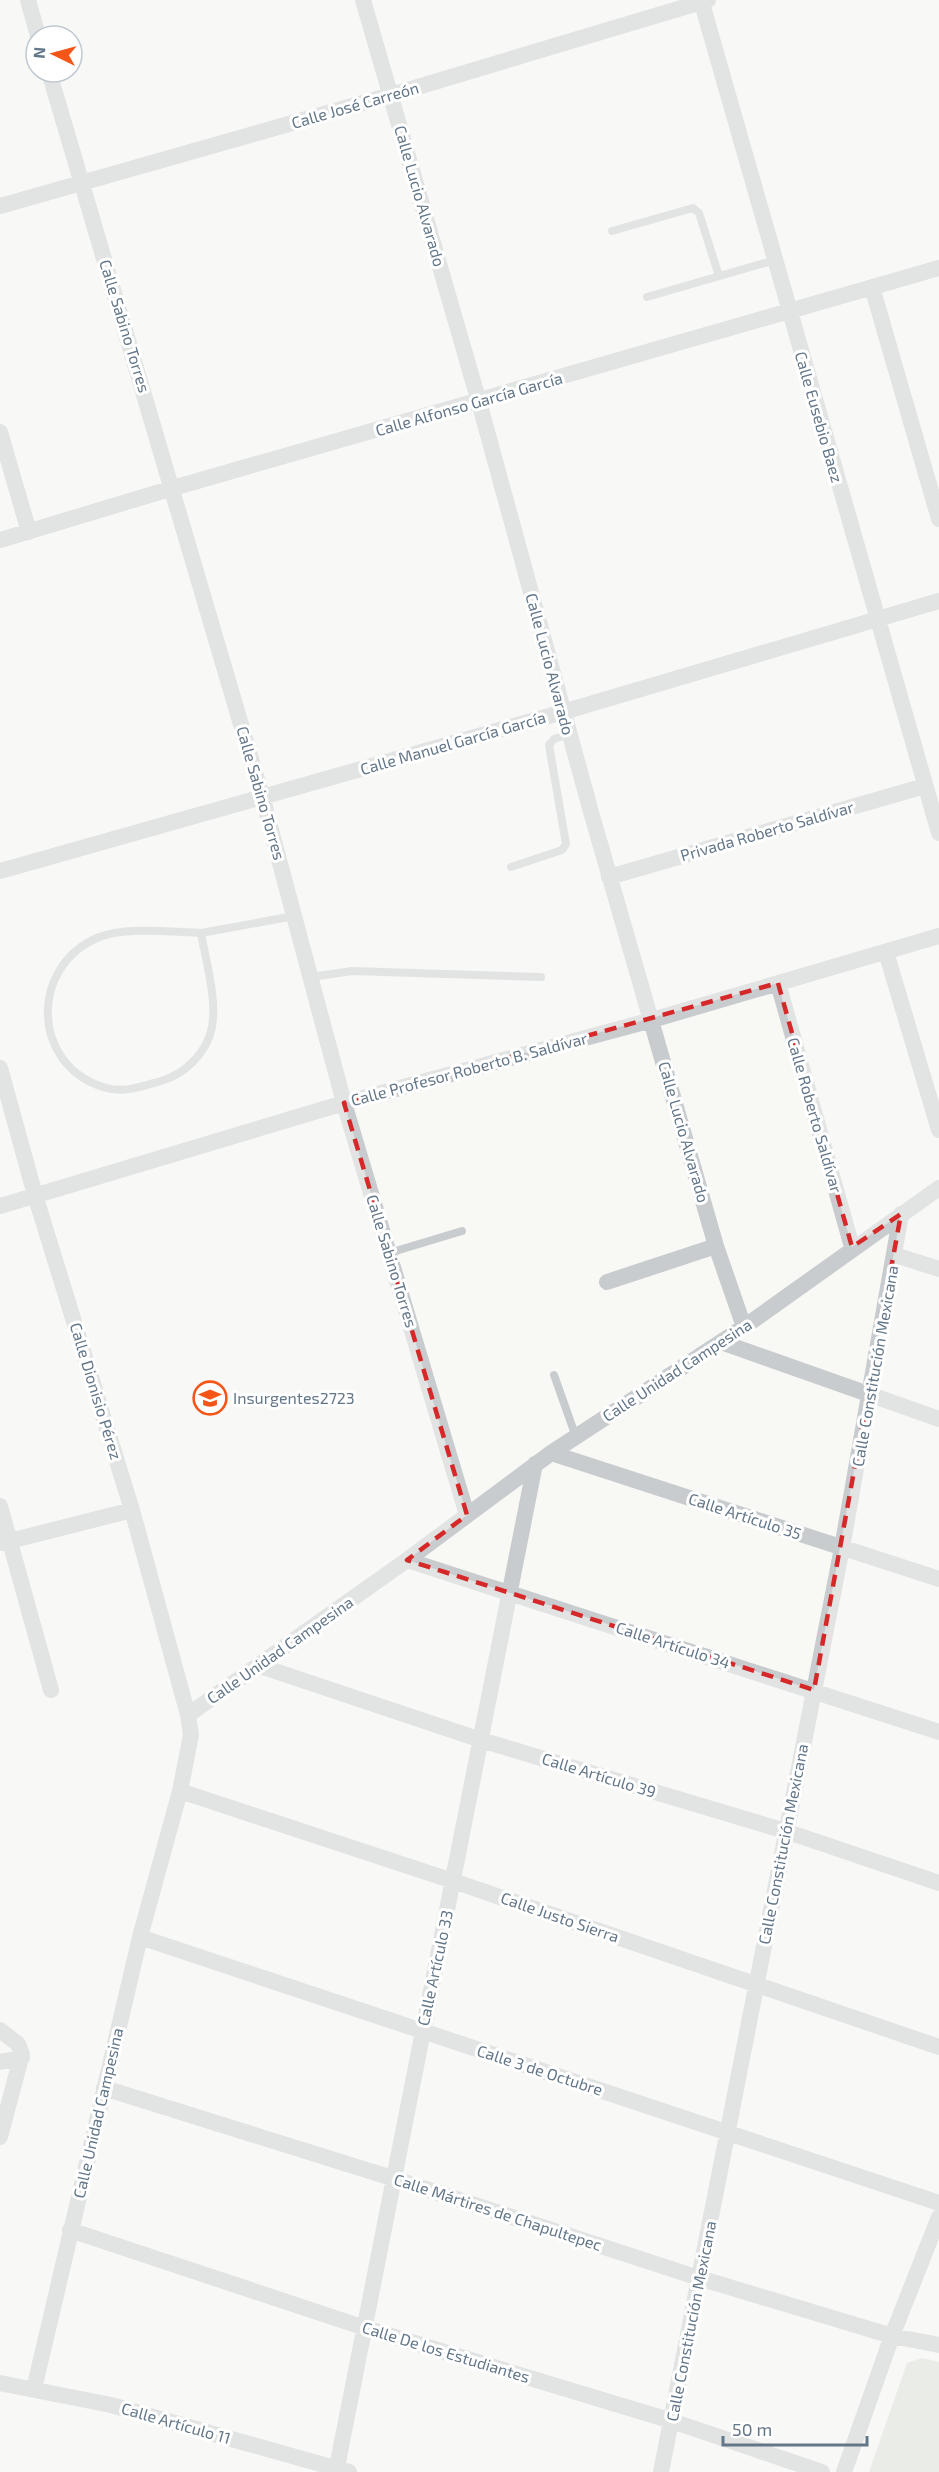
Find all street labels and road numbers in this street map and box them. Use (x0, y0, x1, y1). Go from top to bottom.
street label: Calle José Carreón (289, 77, 421, 132)
street label: Calle Lucio Alvarado (391, 123, 450, 269)
street label: Calle Sabino Torres (96, 257, 155, 395)
street label: Calle Eusebio Baez (792, 349, 847, 485)
street label: Calle Alfonso García García (373, 368, 565, 439)
street label: Calle Lucio Alvarado (522, 591, 579, 737)
street label: Calle Manuel García García (358, 707, 548, 778)
street label: Calle Sabino Torres (233, 724, 290, 862)
street label: Privada Roberto Saldívar (678, 796, 856, 864)
street label: Calle Profesor Roberto B. Saldívar (349, 1028, 590, 1109)
street label: Calle Roberto Saldívar (784, 1035, 847, 1195)
street label: Calle Lucio Alvarado (655, 1059, 714, 1205)
street label: Calle Sabino Torres (363, 1192, 422, 1330)
street label: Calle Constitución Mexicana (847, 1264, 902, 1468)
street label: Calle Unidad Campesina (599, 1314, 755, 1425)
street label: Calle Dionisio Pérez (67, 1320, 126, 1462)
street label: Calle Artículo 35 (686, 1488, 804, 1543)
street label: Calle Unidad Campesina (203, 1592, 356, 1707)
street label: Calle Artículo 34 (614, 1617, 733, 1672)
street label: Calle Constitución Mexicana (754, 1742, 811, 1946)
street label: Calle Artículo 39 (540, 1748, 658, 1801)
street label: Calle Justo Sierra (499, 1887, 622, 1946)
street label: Calle Artículo 33 (413, 1908, 456, 2027)
street label: Calle Unidad Campesina (69, 2026, 126, 2200)
street label: Calle 3 de Octubre (475, 2040, 605, 2099)
street label: Calle Mártires de Chapultepec (392, 2169, 605, 2254)
street label: Calle Constitución Mexicana (662, 2219, 719, 2423)
street label: Calle De los Estudiantes (360, 2317, 532, 2386)
street label: Calle Artículo 11 (119, 2398, 233, 2447)

